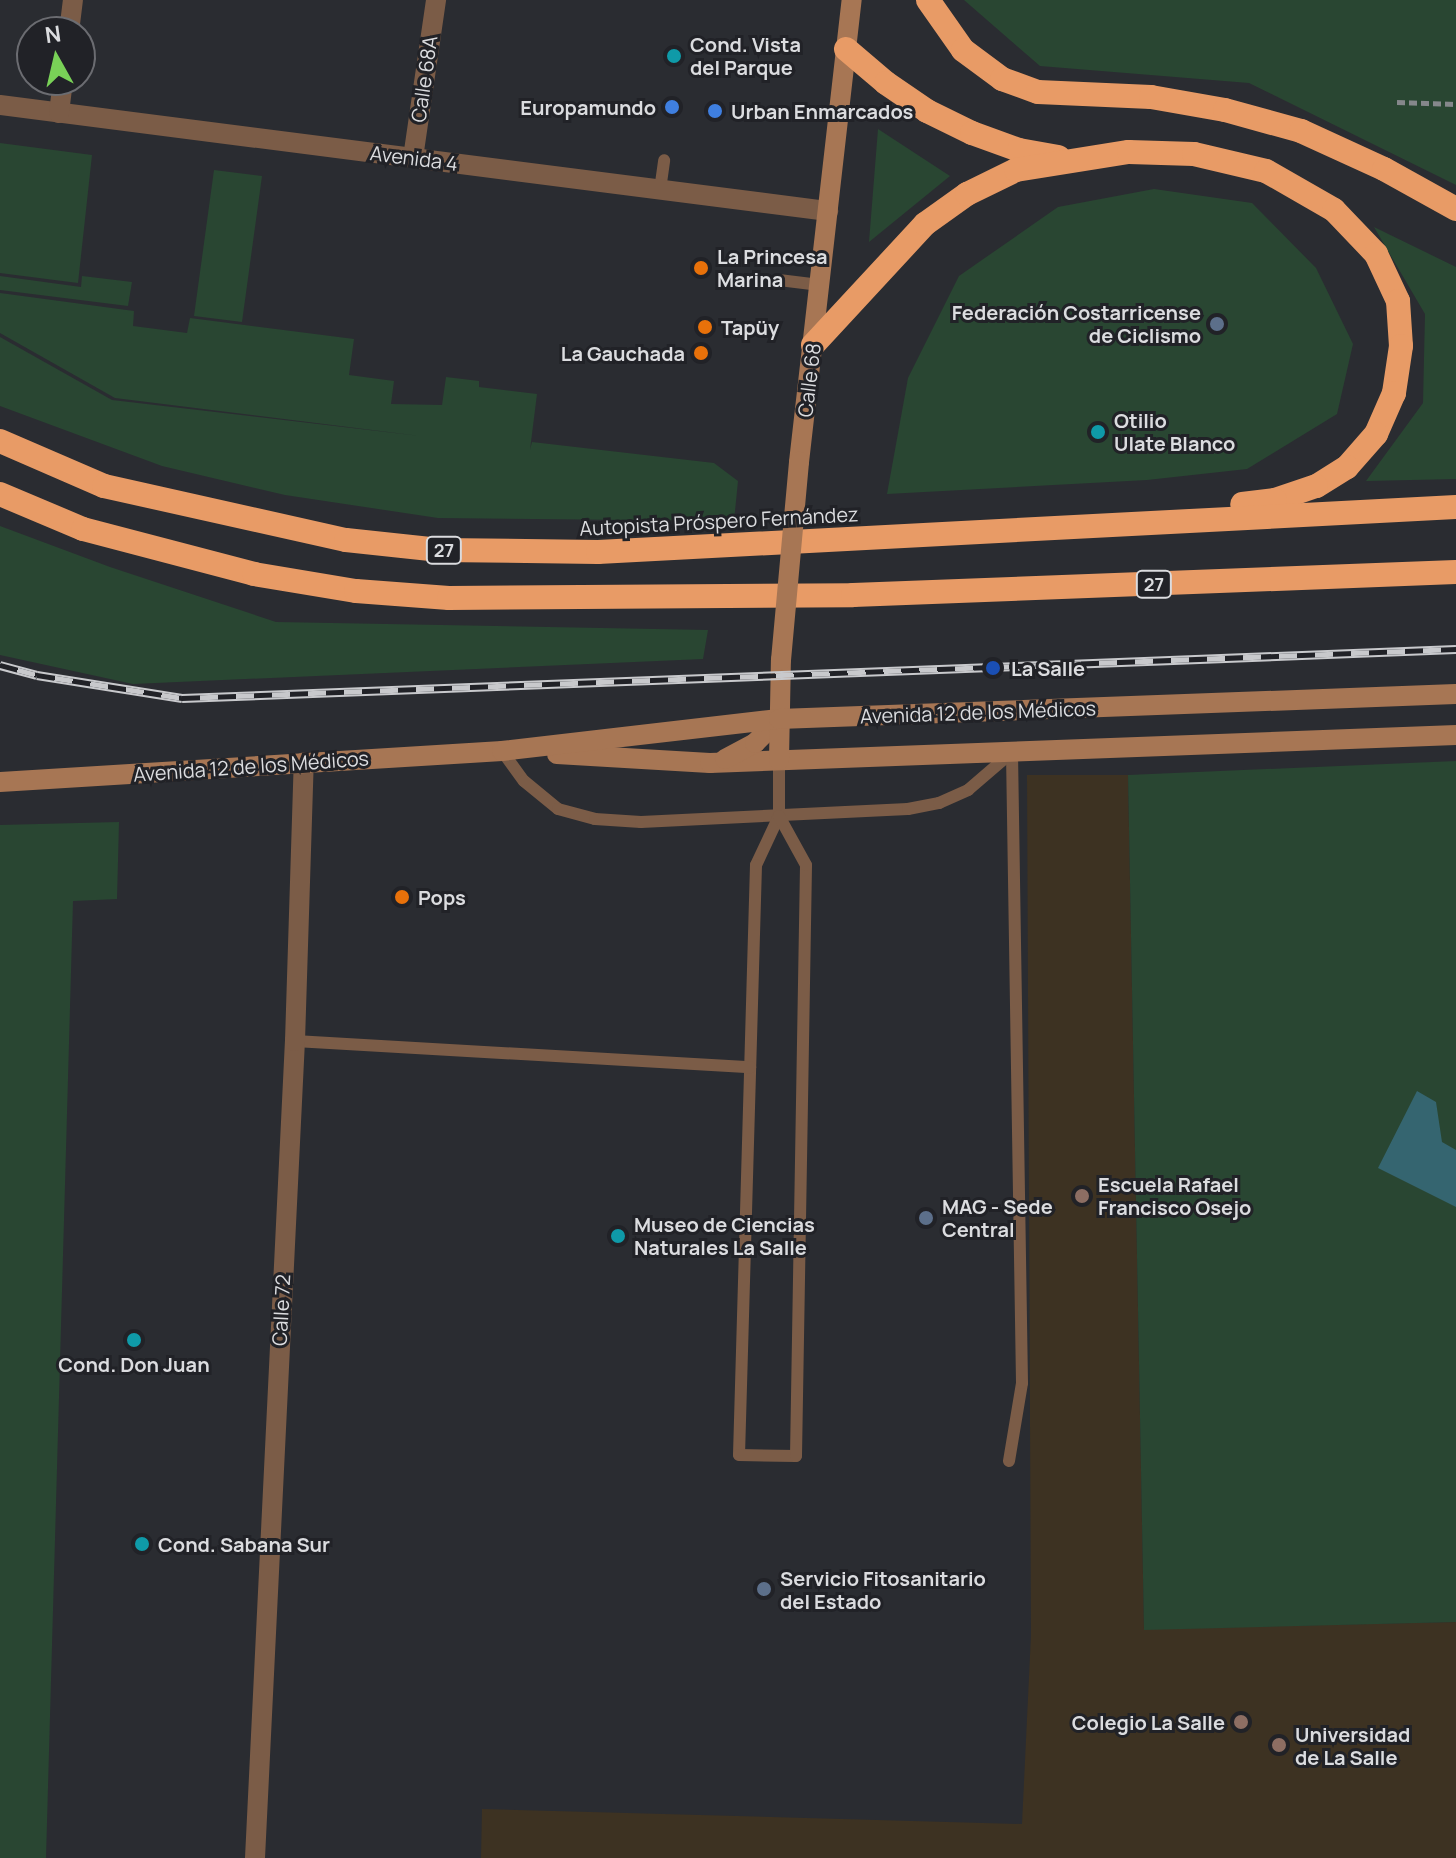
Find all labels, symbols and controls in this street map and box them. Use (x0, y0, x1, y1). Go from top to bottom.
north arrow (16, 16, 96, 96)
text: N (43, 18, 63, 50)
place label: Cond. Vista del Parque (690, 32, 801, 79)
street label: Calle 68A (406, 34, 442, 124)
marker: Cond. Vista del Parque (665, 47, 683, 65)
place label: Europamundo (520, 95, 656, 119)
marker: Europamundo (663, 98, 681, 116)
place label: Urban Enmarcados (731, 99, 913, 123)
marker: Urban Enmarcados (706, 102, 724, 120)
street label: Avenida 4 (369, 141, 459, 175)
place label: La Princesa Marina (717, 244, 827, 291)
marker: La Princesa Marina (692, 259, 710, 277)
place label: Federación Costarricense de Ciclismo (952, 300, 1201, 347)
place label: Tapüy (721, 315, 779, 339)
marker: Federación Costarricense de Ciclismo (1208, 315, 1226, 333)
marker: Tapüy (696, 318, 714, 336)
place label: La Gauchada (561, 341, 685, 365)
street label: Calle 68 (793, 342, 825, 418)
marker: La Gauchada (692, 344, 710, 362)
place label: Otilio Ulate Blanco (1114, 408, 1235, 455)
marker: Otilio Ulate Blanco (1089, 423, 1107, 441)
street label: Autopista Próspero Fernández (579, 502, 859, 540)
road number: 27 (424, 536, 464, 564)
road number: 27 (1134, 570, 1174, 598)
place label: La Salle (1011, 656, 1085, 680)
marker: La Salle (982, 657, 1004, 679)
street label: Avenida 12 de los Médicos (860, 696, 1096, 728)
street label: Avenida 12 de los Médicos (132, 746, 370, 786)
place label: Pops (418, 885, 466, 909)
marker: Pops (393, 888, 411, 906)
place label: Escuela Rafael Francisco Osejo (1098, 1172, 1251, 1219)
marker: Escuela Rafael Francisco Osejo (1073, 1187, 1091, 1205)
place label: MAG - Sede Central (942, 1194, 1053, 1241)
marker: MAG - Sede Central (917, 1209, 935, 1227)
place label: Museo de Ciencias Naturales La Salle (634, 1212, 815, 1259)
marker: Museo de Ciencias Naturales La Salle (609, 1227, 627, 1245)
street label: Calle 72 (267, 1273, 295, 1347)
marker: Cond. Don Juan (125, 1331, 143, 1349)
place label: Cond. Don Juan (58, 1352, 210, 1376)
place label: Cond. Sabana Sur (158, 1532, 330, 1556)
marker: Cond. Sabana Sur (133, 1535, 151, 1553)
place label: Servicio Fitosanitario del Estado (780, 1566, 986, 1613)
marker: Servicio Fitosanitario del Estado (755, 1580, 773, 1598)
place label: Colegio La Salle (1072, 1710, 1225, 1734)
marker: Colegio La Salle (1232, 1713, 1250, 1731)
place label: Universidad de La Salle (1295, 1722, 1410, 1769)
marker: Universidad de La Salle (1270, 1736, 1288, 1754)

